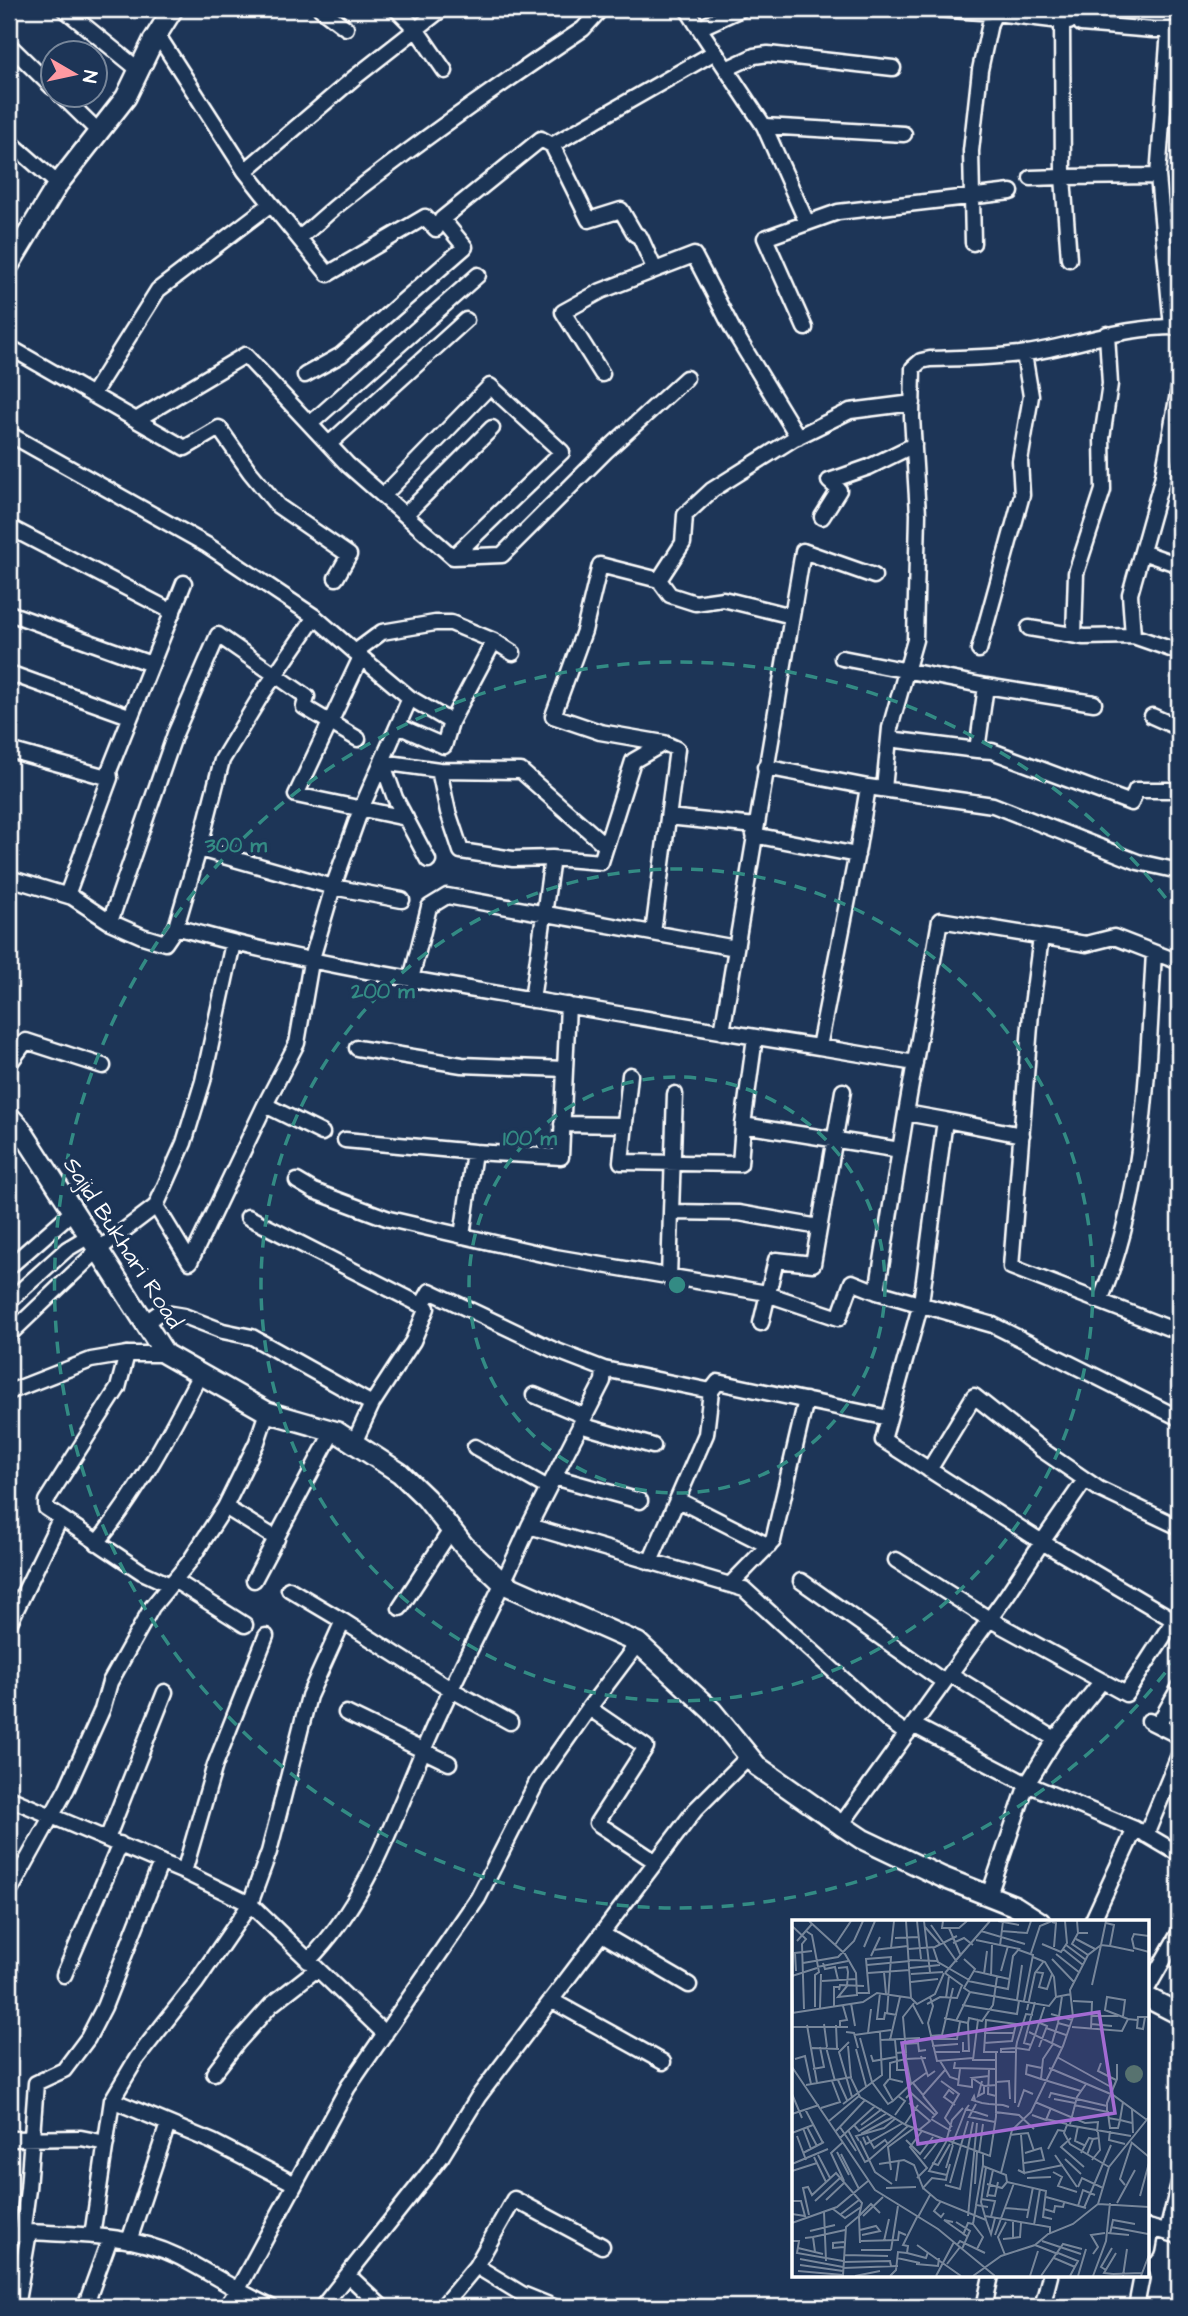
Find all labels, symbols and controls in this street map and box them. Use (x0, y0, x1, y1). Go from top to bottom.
north arrow (38, 38, 108, 108)
text: N (75, 68, 104, 85)
text: 300 m (204, 831, 268, 860)
text: 200 m (350, 977, 415, 1006)
text: 100 m (503, 1124, 558, 1153)
street label: Sajid Bukhari Road (56, 1151, 191, 1335)
centre of rings (665, 1273, 689, 1297)
inset map (792, 1920, 1150, 2278)

